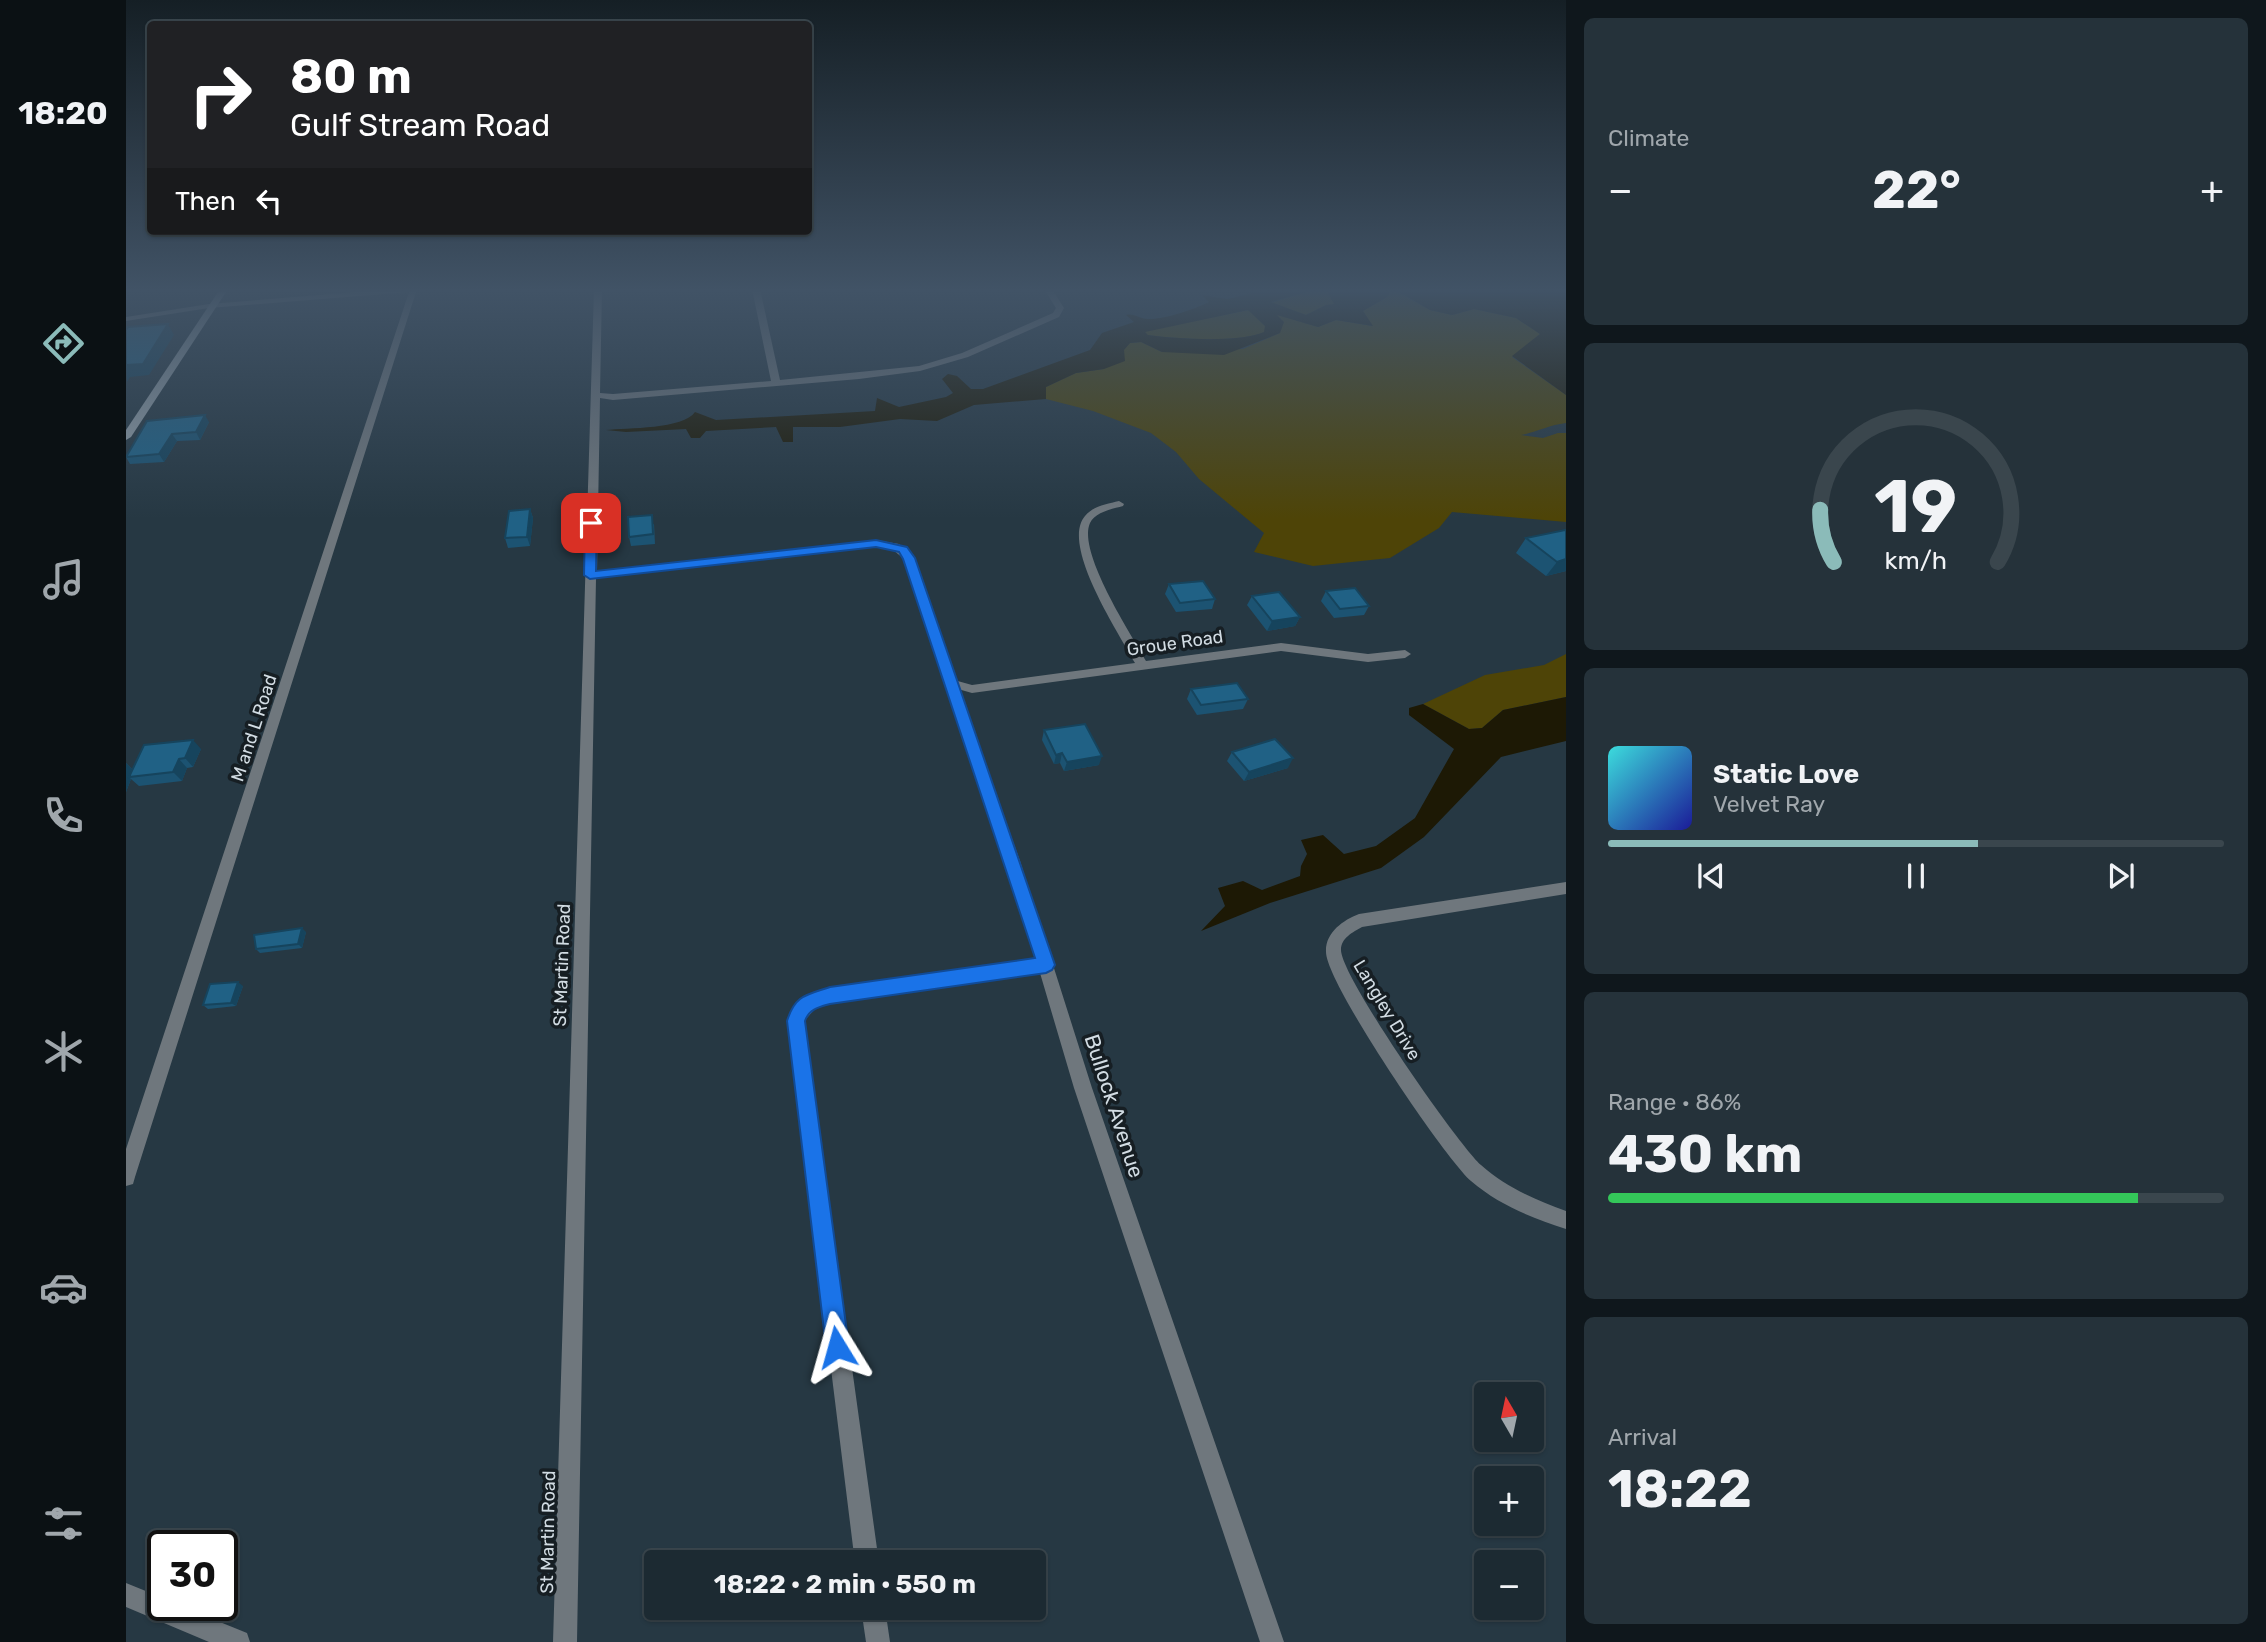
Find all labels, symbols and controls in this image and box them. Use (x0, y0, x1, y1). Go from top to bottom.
text: 80 m (290, 47, 412, 105)
icon: right (175, 49, 266, 140)
text: 18:20 (18, 94, 108, 132)
text: Gulf Stream Road (290, 106, 550, 144)
text: Climate (1608, 124, 1689, 152)
text: 22° (1872, 159, 1961, 221)
text: − (1608, 167, 1633, 213)
text: + (2200, 167, 2224, 213)
icon: left (250, 182, 288, 220)
text: Then (175, 186, 236, 217)
icon: directions (39, 319, 88, 368)
text: 19 (1875, 465, 1957, 551)
pin (561, 493, 621, 553)
icon: arrive (572, 504, 610, 542)
text: km/h (1885, 546, 1947, 575)
icon: music (39, 555, 88, 604)
street label: Groue Road (1125, 625, 1225, 661)
street label: M and L Road (226, 672, 282, 784)
text: Static Love (1713, 759, 1859, 790)
text: Velvet Ray (1713, 790, 1825, 818)
icon: phone (39, 791, 88, 840)
icon: previous (1692, 857, 1730, 895)
icon: pause (1897, 857, 1935, 895)
icon: next (2102, 857, 2140, 895)
street label: St Martin Road (549, 903, 575, 1027)
street label: Langley Drive (1348, 956, 1426, 1064)
icon: climate (39, 1027, 88, 1076)
street label: Bullock Avenue (1080, 1031, 1149, 1181)
text: Range · 86% (1608, 1088, 1741, 1116)
text: 430 km (1608, 1123, 1802, 1185)
icon: car (39, 1263, 88, 1312)
position arrow (800, 1310, 874, 1384)
north arrow (1474, 1382, 1544, 1452)
map controls (1474, 1382, 1544, 1620)
text: Arrival (1608, 1423, 1677, 1451)
text: 18:22 (1608, 1458, 1752, 1520)
button: + (1474, 1466, 1544, 1536)
street label: St Martin Road (536, 1470, 560, 1594)
icon: filters (39, 1499, 88, 1548)
speed limit sign: 30 (147, 1530, 238, 1621)
button: − (1474, 1550, 1544, 1620)
text: 18:22 · 2 min · 550 m (714, 1569, 976, 1600)

